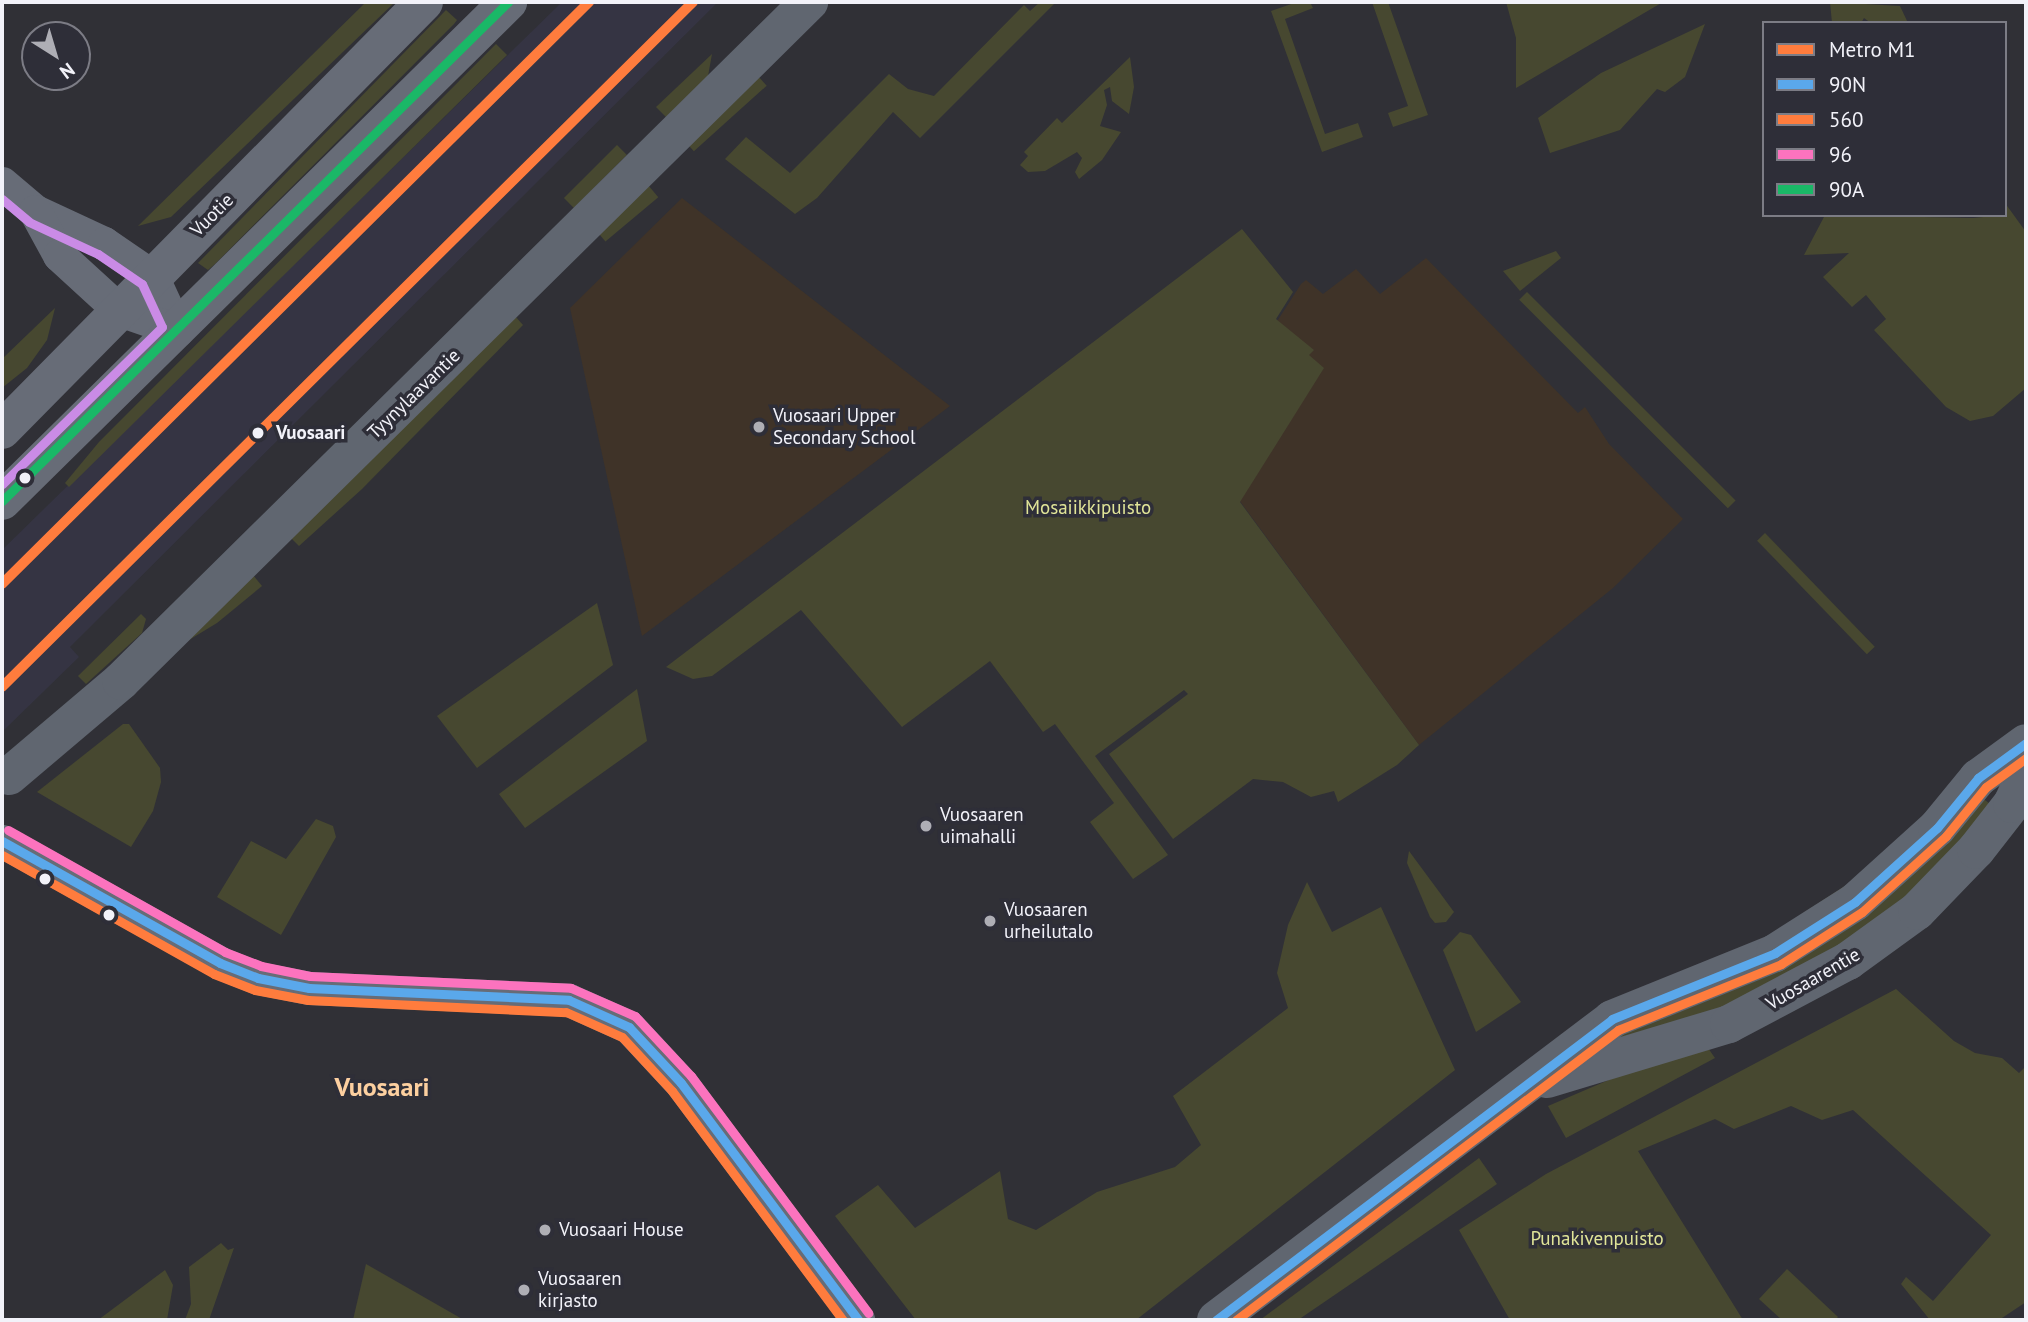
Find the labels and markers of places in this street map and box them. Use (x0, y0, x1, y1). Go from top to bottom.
place label: Vuosaari Upper Secondary School (773, 405, 916, 449)
marker: Vuosaari Upper Secondary School (751, 419, 767, 435)
marker: Vuosaari (247, 422, 269, 444)
place label: Vuosaari (276, 422, 345, 444)
unlabelled marker (18, 471, 32, 485)
place label: Vuosaaren uimahalli (940, 804, 1024, 848)
marker: Vuosaaren uimahalli (918, 818, 934, 834)
unlabelled marker (38, 872, 52, 886)
place label: Vuosaaren urheilutalo (1004, 899, 1093, 943)
unlabelled marker (102, 908, 116, 922)
marker: Vuosaaren urheilutalo (982, 913, 998, 929)
place label: Vuosaari House (559, 1219, 684, 1241)
marker: Vuosaari House (537, 1222, 553, 1238)
place label: Vuosaaren kirjasto (538, 1268, 622, 1312)
marker: Vuosaaren kirjasto (516, 1282, 532, 1298)

